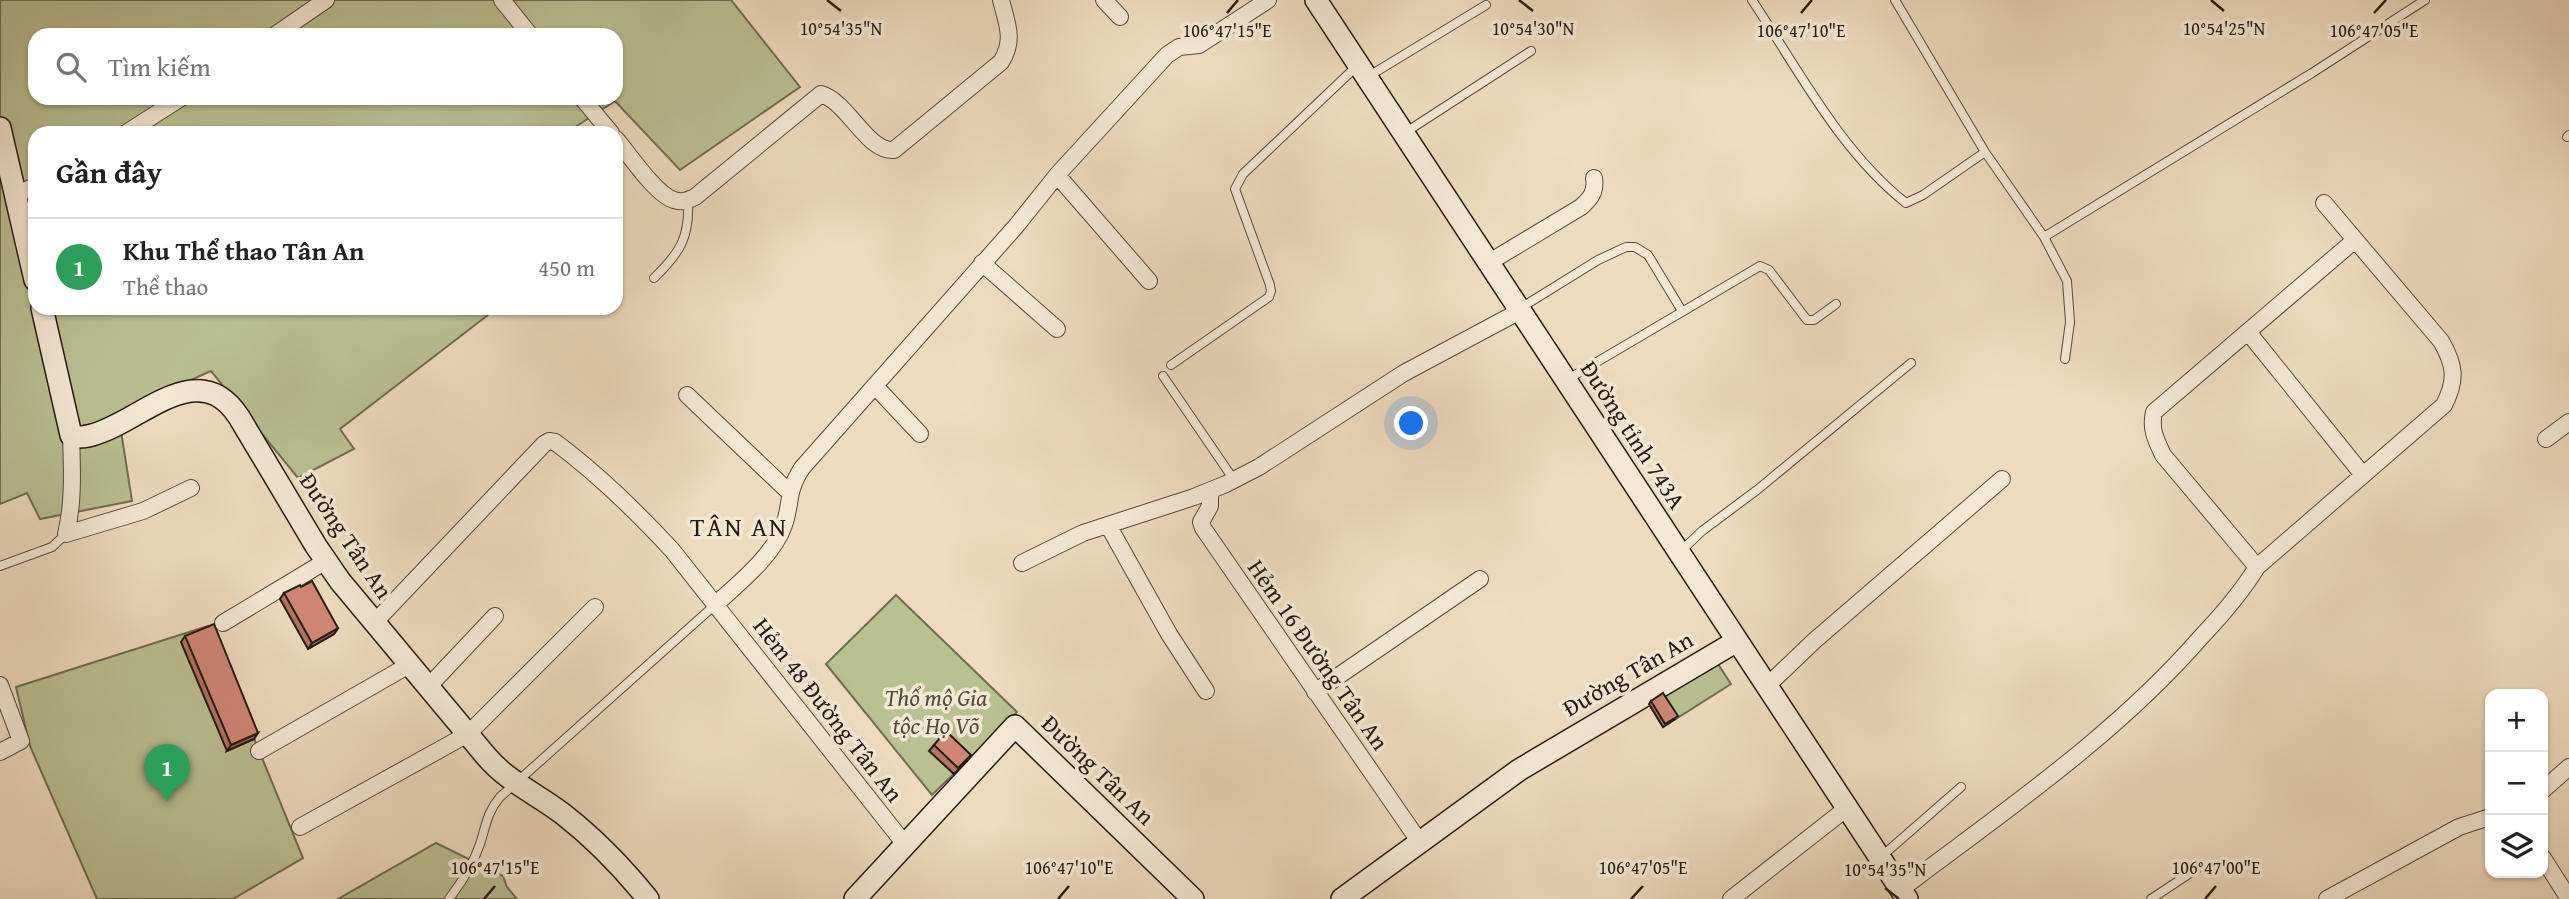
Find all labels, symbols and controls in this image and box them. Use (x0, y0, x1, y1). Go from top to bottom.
text: 10°54'35"N (800, 15, 883, 42)
text: 10°54'30"N (1492, 15, 1575, 42)
text: 10°54'25"N (2183, 15, 2266, 42)
text: 106°47'15"E (1183, 17, 1271, 44)
text: 106°47'10"E (1757, 17, 1845, 44)
text: 106°47'05"E (2330, 17, 2418, 44)
search box (28, 28, 623, 105)
text: Tìm kiếm (108, 47, 211, 86)
icon: search (52, 48, 90, 86)
text: Gần đây (56, 150, 162, 194)
text: Khu Thể thao Tân An (123, 231, 364, 270)
text: 1 (73, 251, 85, 284)
text: 450 m (538, 251, 595, 284)
text: Thể thao (123, 270, 208, 303)
street label: Đường tỉnh 743A (1572, 354, 1695, 516)
your location (1394, 406, 1428, 440)
street label: Đường Tân An (291, 466, 402, 606)
district label: TÂN AN (690, 507, 788, 546)
street label: Hẻm 16 Đường Tân An (1239, 552, 1398, 758)
street label: Hẻm 48 Đường Tân An (745, 610, 912, 810)
street label: Đường Tân An (1556, 622, 1700, 725)
park label: Thổ mộ Gia tộc Họ Võ (885, 680, 987, 743)
map controls (2485, 689, 2548, 878)
button: + (2485, 689, 2548, 752)
street label: Đường Tân An (1034, 707, 1163, 833)
pin: 1 (144, 744, 190, 802)
button: − (2485, 752, 2548, 815)
button: layers (2485, 815, 2548, 878)
text: 106°47'15"E (451, 854, 539, 881)
text: 106°47'10"E (1025, 854, 1113, 881)
text: 106°47'05"E (1599, 854, 1687, 881)
text: 106°47'00"E (2172, 854, 2260, 881)
text: 10°54'35"N (1844, 856, 1927, 883)

